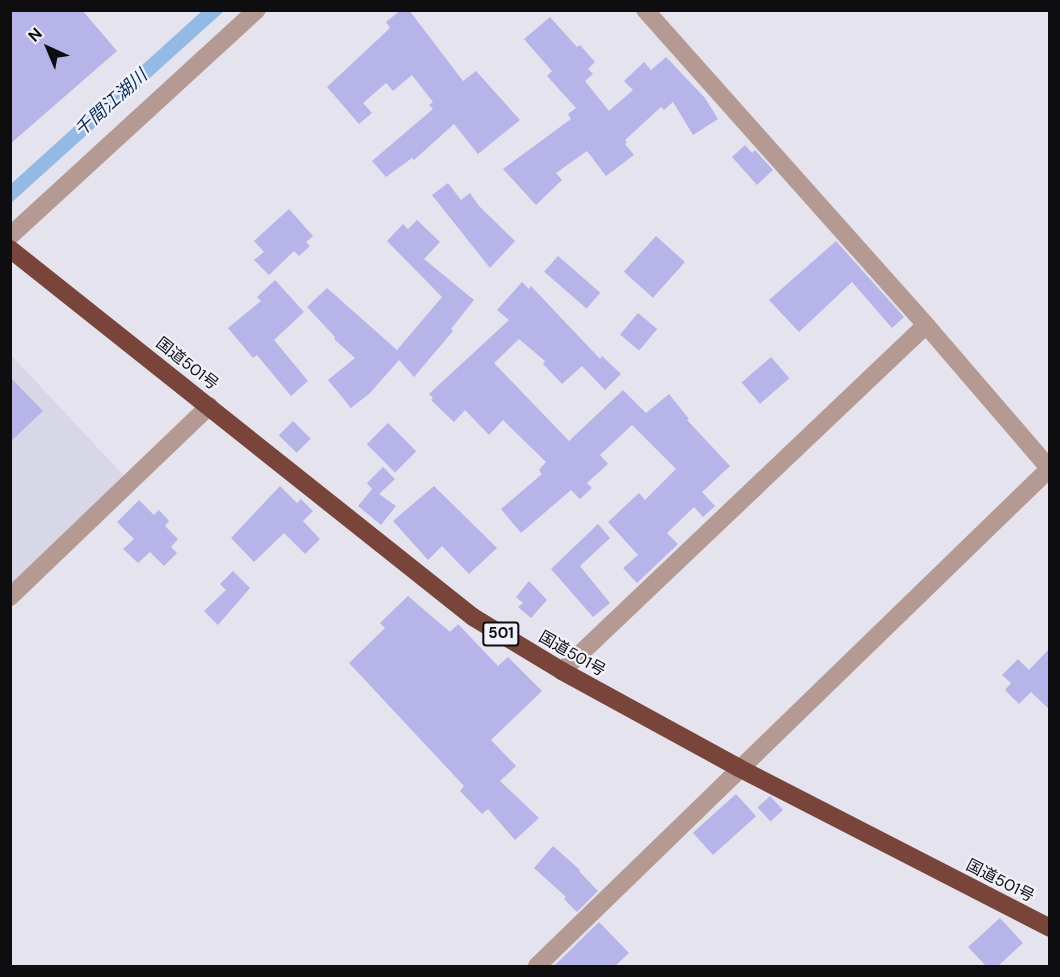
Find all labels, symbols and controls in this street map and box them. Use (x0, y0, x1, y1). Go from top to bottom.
north arrow (18, 18, 78, 78)
text: N (24, 23, 47, 46)
water label: 千間江湖川 (70, 65, 152, 141)
street label: 国道501号 (152, 334, 222, 394)
road number: 501 (482, 622, 520, 646)
street label: 国道501号 (535, 627, 609, 681)
street label: 国道501号 (963, 856, 1037, 906)

